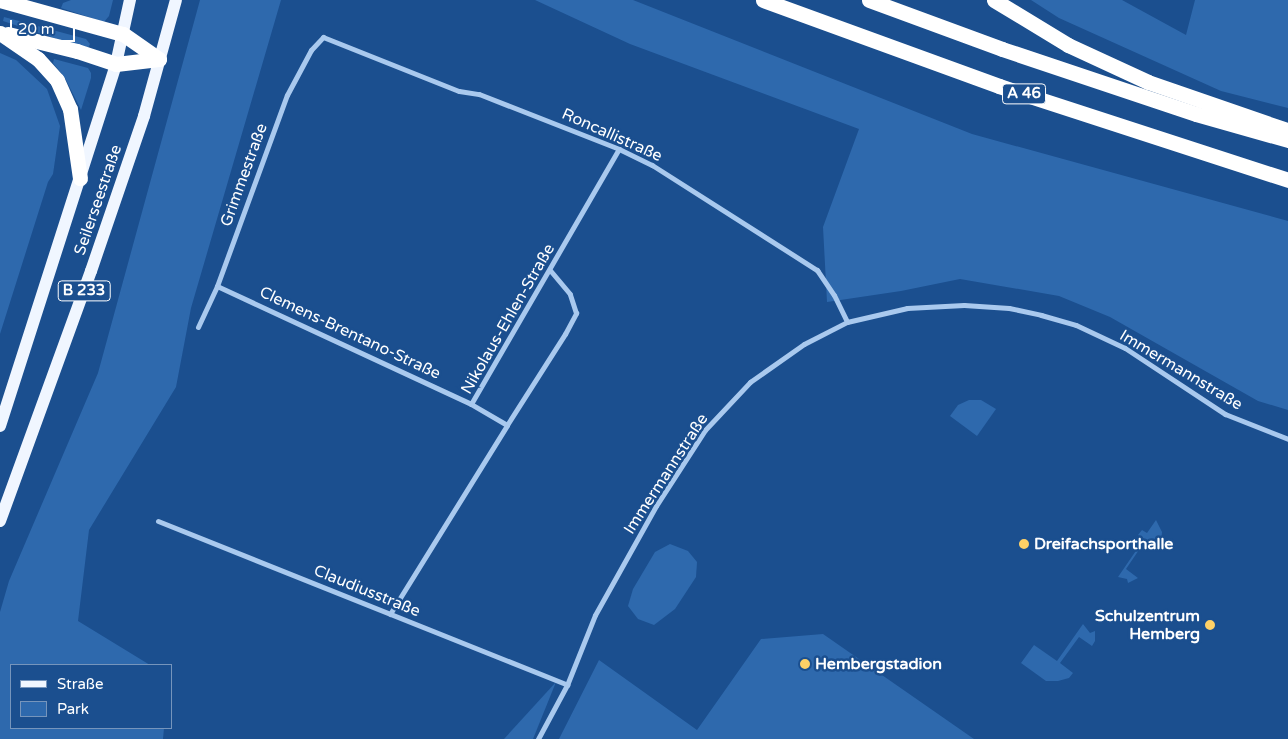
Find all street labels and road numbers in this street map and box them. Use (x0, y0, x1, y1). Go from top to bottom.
road number: A 46 (1002, 82, 1046, 106)
street label: Roncallistraße (559, 104, 665, 166)
street label: Grimmestraße (216, 121, 272, 229)
street label: Seilerseestraße (70, 142, 126, 258)
street label: Nikolaus-Ehlen-Straße (457, 240, 559, 398)
road number: B 233 (56, 278, 112, 304)
street label: Clemens-Brentano-Straße (256, 283, 444, 383)
street label: Immermannstraße (1116, 326, 1246, 414)
street label: Immermannstraße (620, 410, 712, 538)
street label: Claudiusstraße (311, 561, 423, 621)

